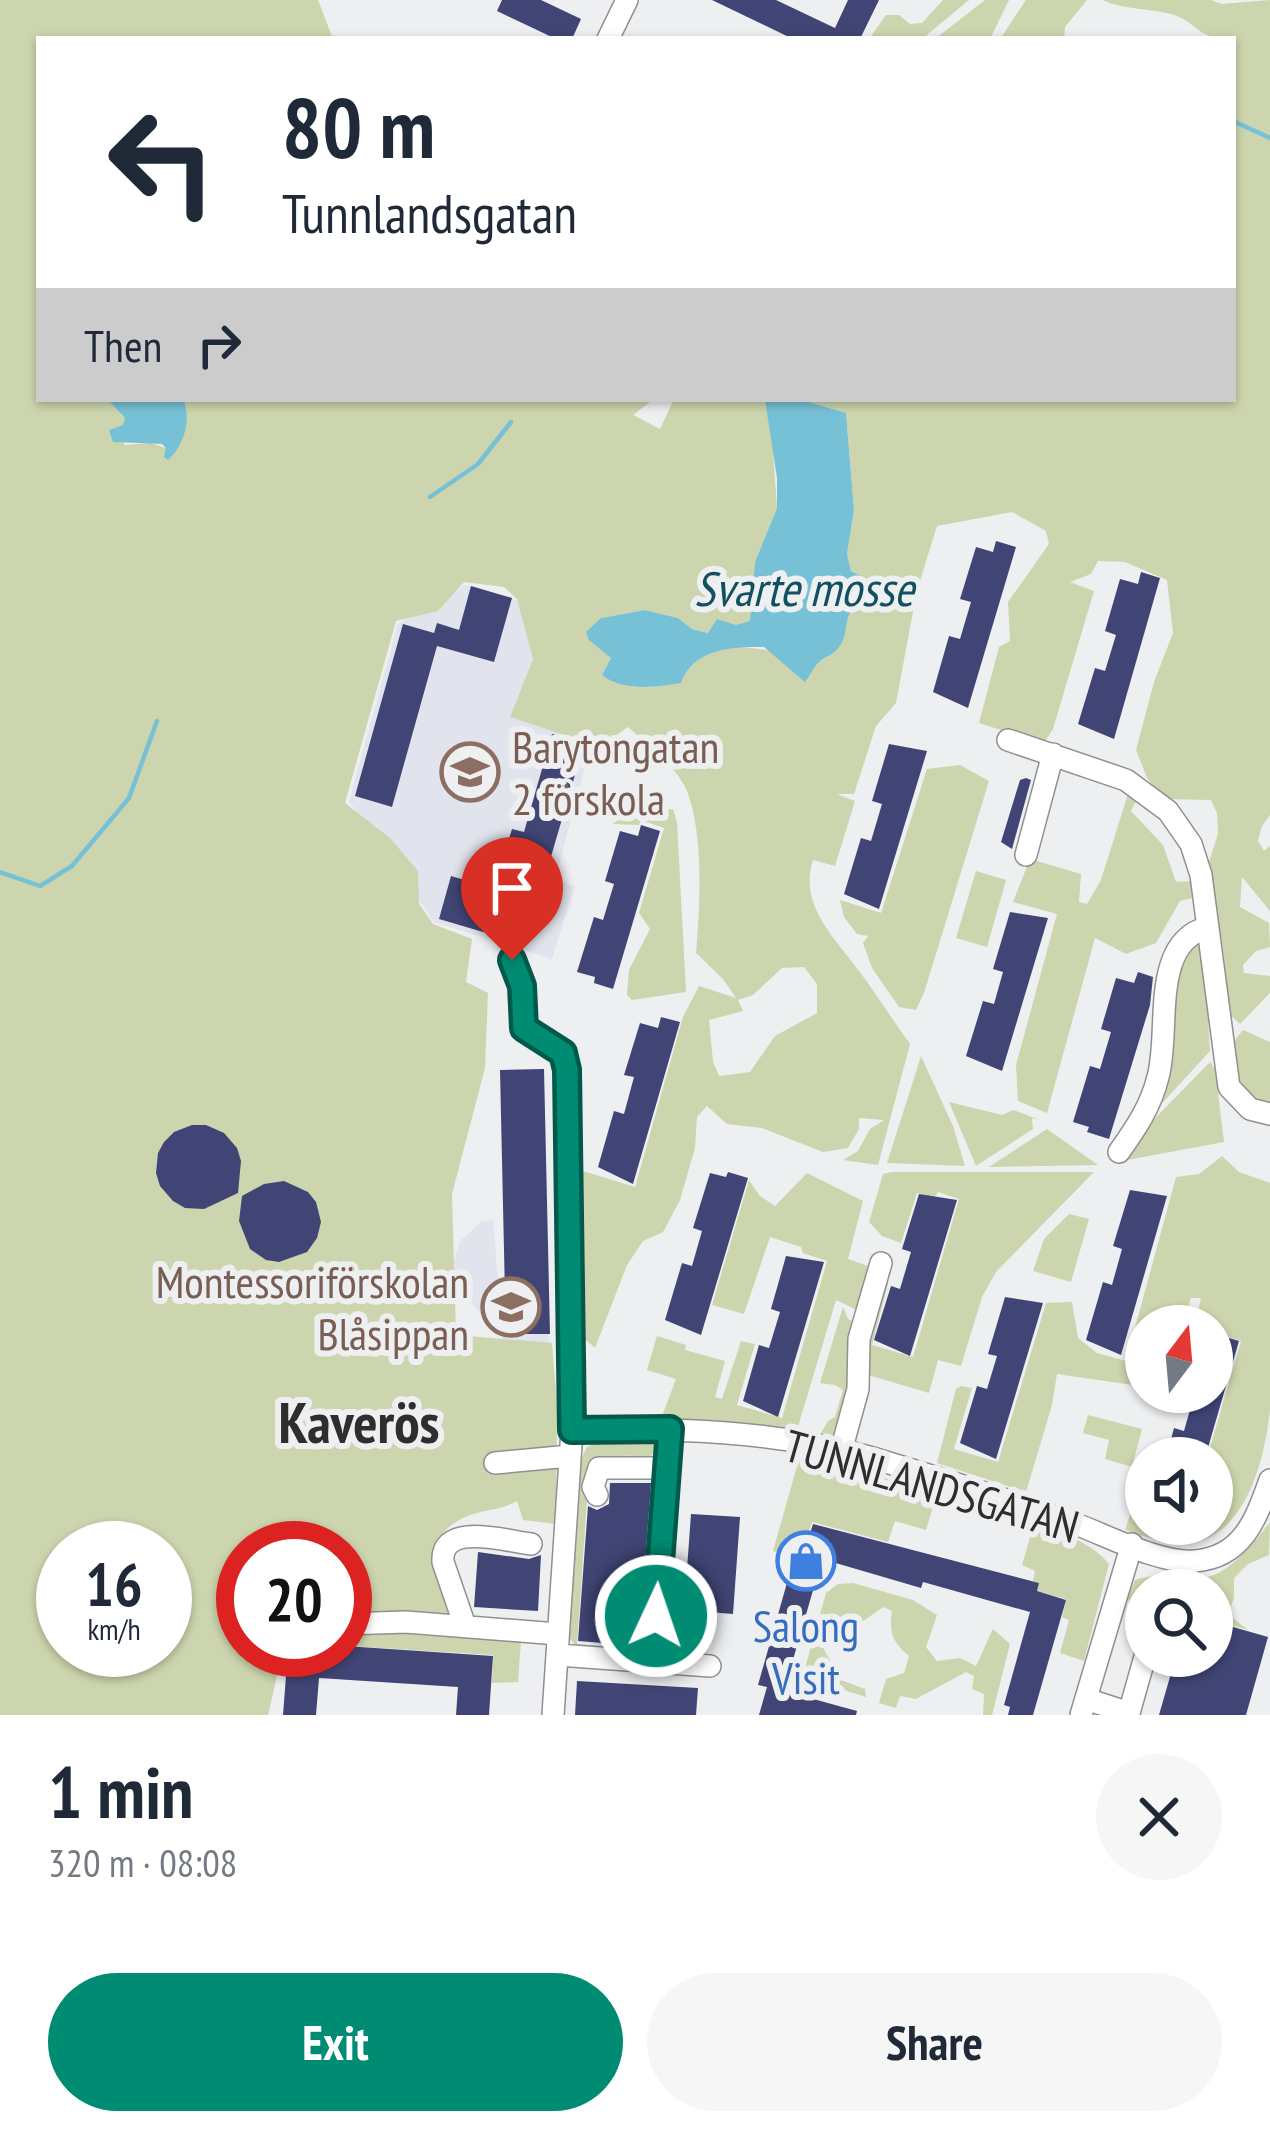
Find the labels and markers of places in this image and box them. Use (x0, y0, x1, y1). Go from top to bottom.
place label: Barytongatan 2 förskola (512, 717, 719, 827)
school or university icon: Barytongatan 2 förskola (439, 741, 501, 803)
pin (461, 837, 563, 960)
place label: Montessoriförskolan Blåsippan (156, 1252, 469, 1362)
school or university icon: Montessoriförskolan Blåsippan (480, 1276, 542, 1338)
shop icon: Salong Visit (775, 1530, 837, 1592)
place label: Salong Visit (753, 1596, 859, 1706)

